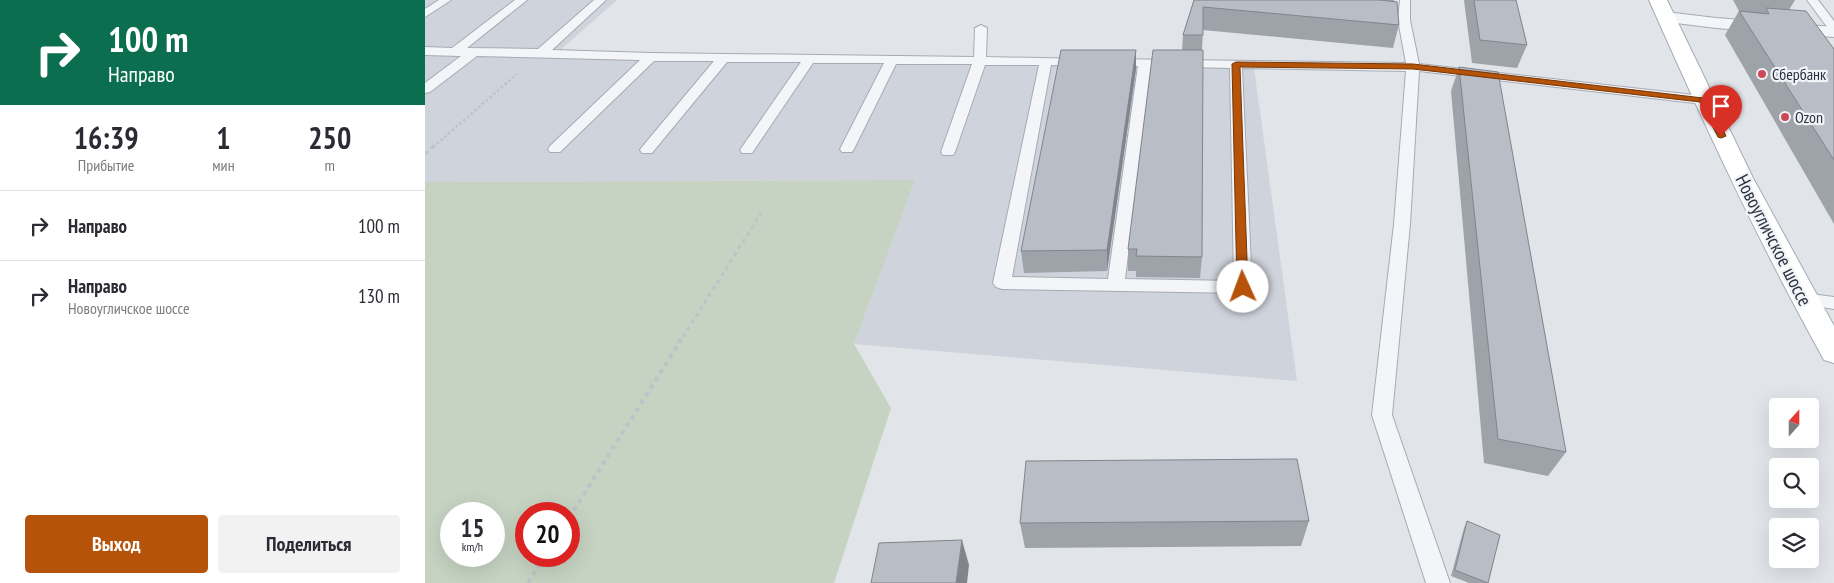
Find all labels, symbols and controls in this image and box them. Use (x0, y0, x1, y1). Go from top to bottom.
text: 100 m (108, 16, 189, 62)
icon: right (25, 20, 90, 85)
text: Направо (108, 60, 175, 88)
place label: Сбербанк (1772, 64, 1827, 84)
marker: Сбербанк (1756, 68, 1768, 80)
pin (1700, 85, 1742, 136)
icon: arrive (1707, 92, 1735, 120)
place label: Ozon (1795, 107, 1823, 127)
marker: Ozon (1779, 111, 1791, 123)
text: 16:39 (74, 118, 139, 157)
text: 1 (216, 118, 231, 157)
text: 250 (308, 118, 351, 157)
text: Прибытие (78, 155, 134, 175)
text: мин (212, 155, 235, 175)
text: m (325, 155, 335, 175)
street label: Новоугличское шоссе (1731, 170, 1818, 310)
icon: right (25, 212, 53, 240)
text: Направо (68, 214, 127, 238)
text: 100 m (358, 214, 400, 238)
position arrow (1216, 260, 1268, 312)
text: Направо (68, 274, 127, 298)
icon: right (25, 282, 53, 310)
text: 130 m (358, 284, 400, 308)
text: Новоугличское шоссе (68, 298, 190, 318)
north arrow (1769, 398, 1819, 448)
map controls (1769, 398, 1819, 568)
button: search (1769, 458, 1819, 508)
speed limit sign: 20 (515, 502, 580, 567)
text: 15 (461, 512, 484, 544)
button: Выход (25, 515, 208, 573)
button: Поделиться (218, 515, 400, 573)
button: layers (1769, 518, 1819, 568)
text: km/h (462, 539, 483, 554)

